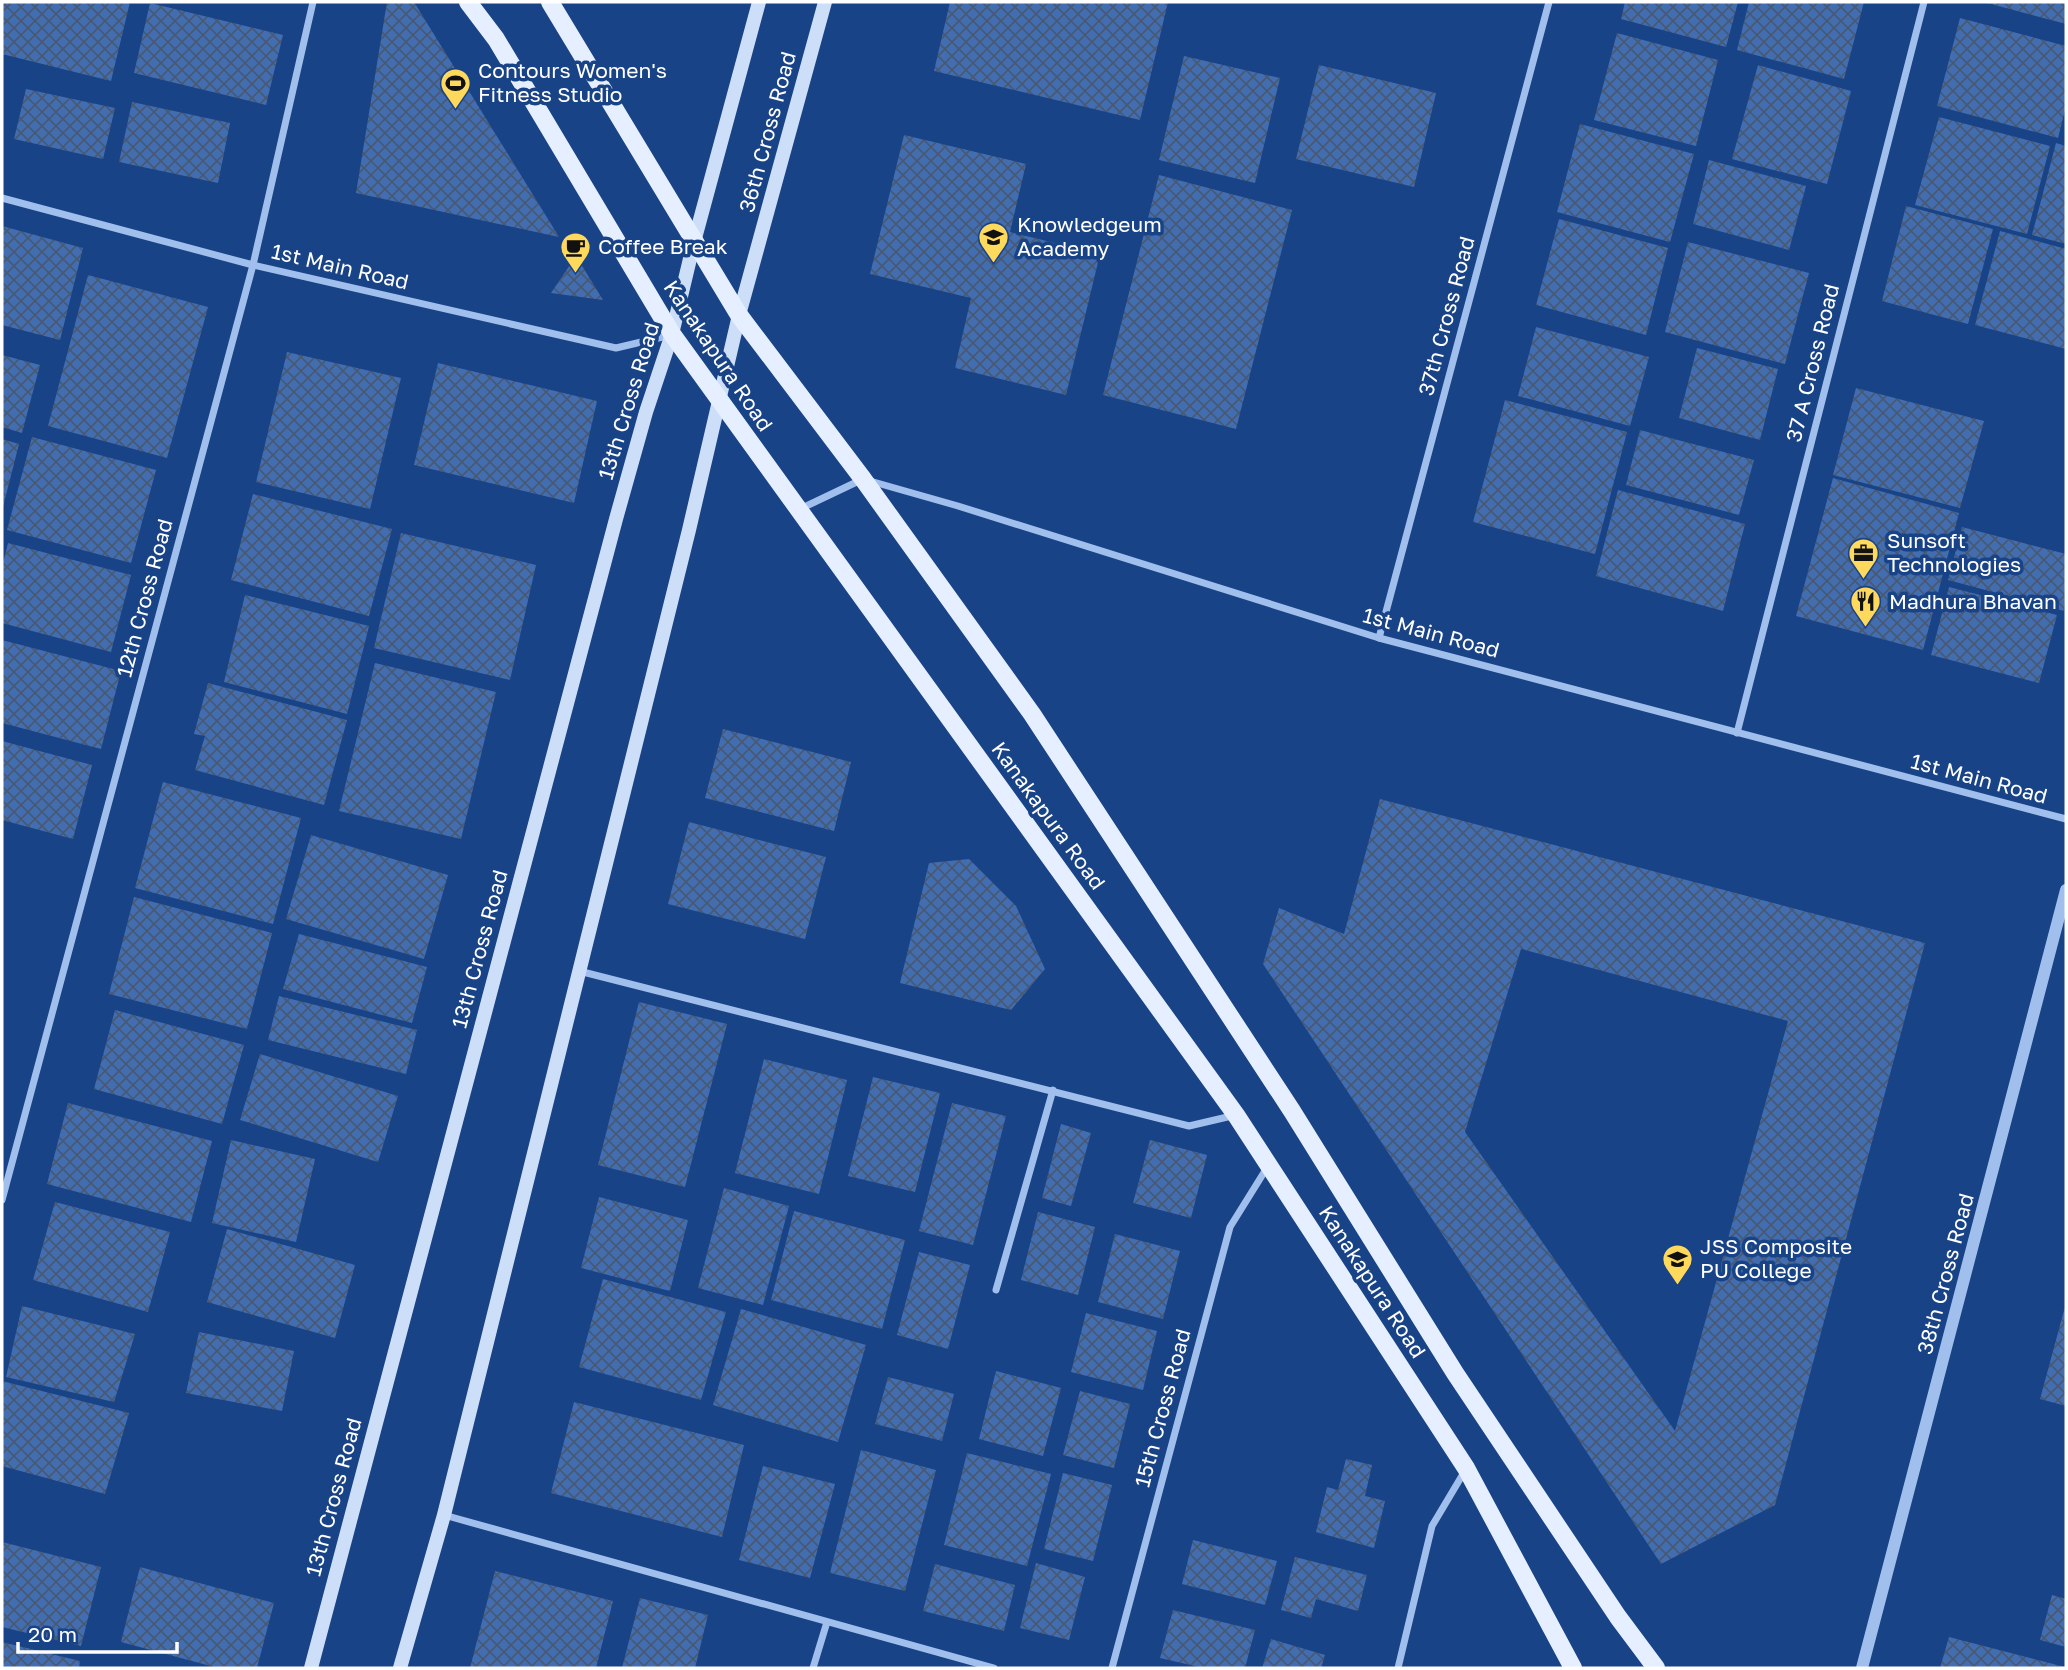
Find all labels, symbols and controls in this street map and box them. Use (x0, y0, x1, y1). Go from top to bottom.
street label: 36th Cross Road (733, 49, 801, 215)
place label: Contours Women's Fitness Studio (478, 57, 667, 107)
sports icon: Contours Women's Fitness Studio (438, 66, 472, 110)
place label: Knowledgeum Academy (1017, 211, 1162, 261)
school or university icon: Knowledgeum Academy (977, 220, 1011, 264)
cafe icon: Coffee Break (558, 230, 592, 274)
place label: Coffee Break (598, 233, 728, 259)
street label: 37th Cross Road (1412, 233, 1480, 398)
street label: 1st Main Road (269, 238, 411, 294)
street label: Kanakapura Road (659, 275, 779, 436)
street label: 37 A Cross Road (1780, 281, 1844, 444)
street label: 13th Cross Road (592, 319, 664, 482)
street label: 12th Cross Road (110, 516, 178, 680)
place label: Sunsoft Technologies (1887, 527, 2021, 577)
office icon: Sunsoft Technologies (1847, 536, 1881, 580)
restaurant icon: Madhura Bhavan (1849, 585, 1883, 629)
place label: Madhura Bhavan (1889, 588, 2057, 614)
street label: 1st Main Road (1360, 601, 1502, 663)
street label: Kanakapura Road (986, 736, 1111, 894)
street label: 1st Main Road (1908, 747, 2050, 809)
street label: 13th Cross Road (445, 867, 513, 1031)
street label: 38th Cross Road (1911, 1190, 1979, 1357)
street label: Kanakapura Road (1314, 1200, 1432, 1363)
place label: JSS Composite PU College (1700, 1233, 1852, 1283)
school or university icon: JSS Composite PU College (1660, 1242, 1694, 1286)
street label: 15th Cross Road (1128, 1326, 1196, 1490)
street label: 13th Cross Road (299, 1415, 367, 1579)
scale bar (18, 1610, 177, 1654)
text: 20 m (28, 1621, 77, 1647)

